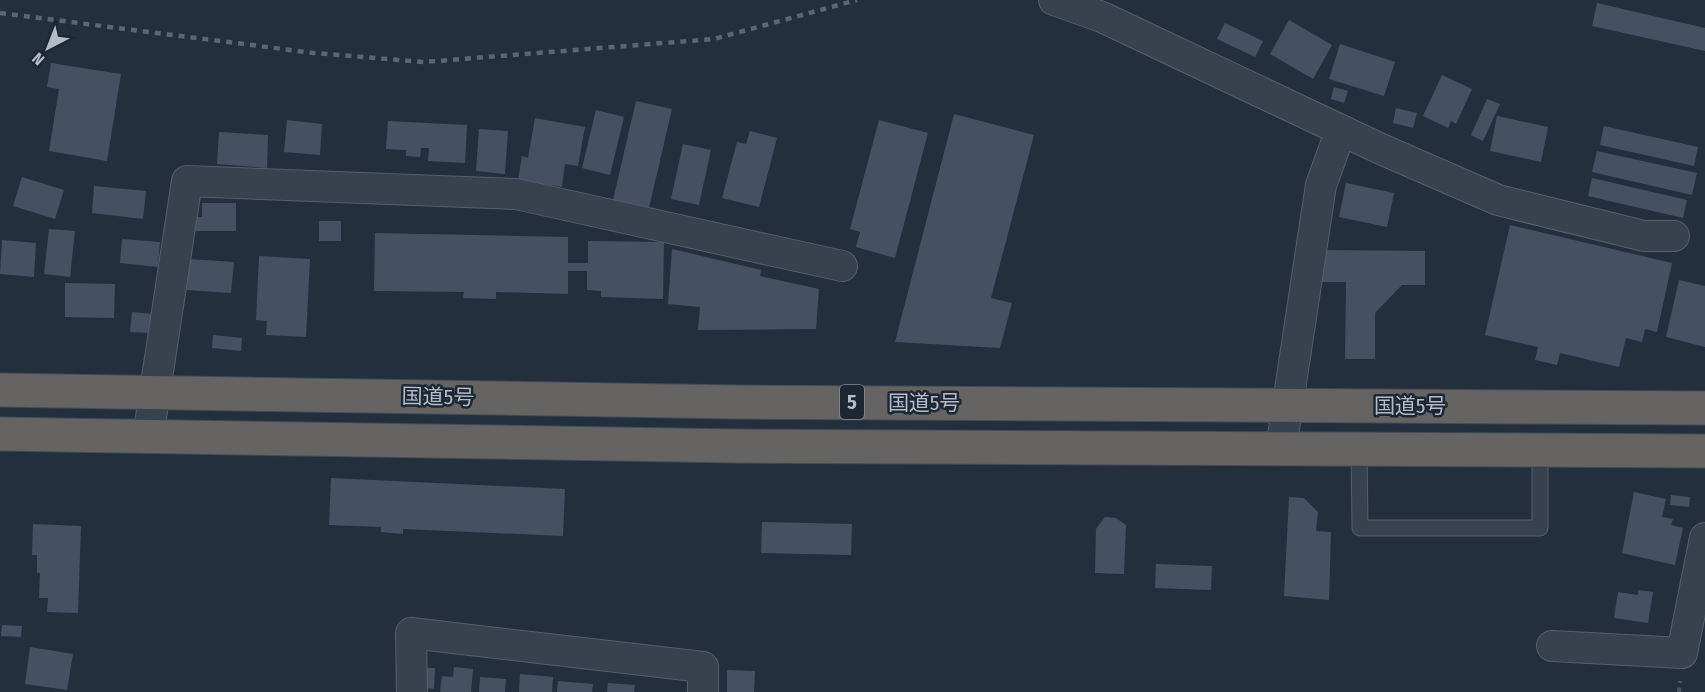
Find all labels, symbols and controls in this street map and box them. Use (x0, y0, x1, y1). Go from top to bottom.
north arrow (18, 18, 78, 78)
text: N (28, 49, 48, 69)
street label: 国道5号 (401, 383, 475, 411)
road number: 5 (840, 385, 864, 419)
street label: 国道5号 (888, 390, 960, 416)
street label: 国道5号 (1374, 393, 1446, 419)

